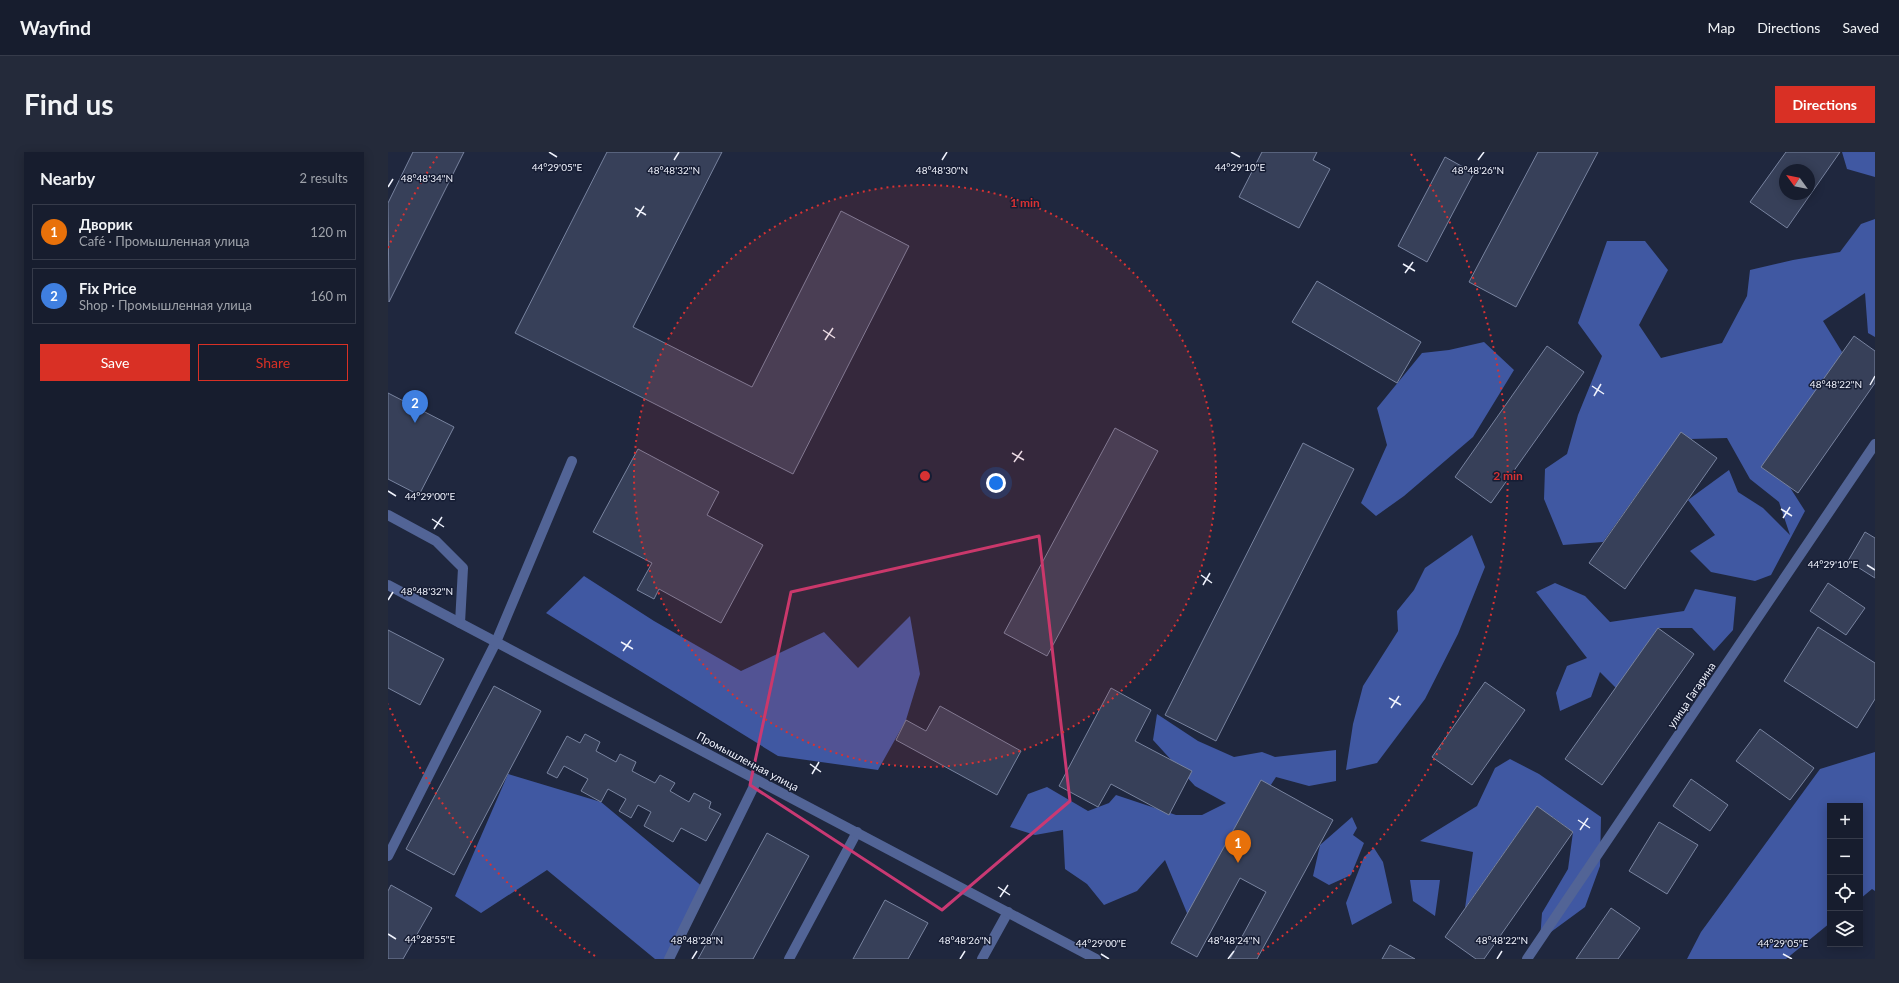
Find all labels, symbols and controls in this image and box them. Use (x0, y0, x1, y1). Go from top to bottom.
text: Wayfind (20, 16, 91, 39)
text: Map (1708, 19, 1735, 36)
text: Directions (1757, 19, 1820, 36)
text: Saved (1842, 19, 1879, 36)
button: Directions (1775, 86, 1875, 123)
text: Find us (24, 87, 114, 121)
text: 44°29'05"E (532, 161, 582, 173)
text: 44°29'10"E (1215, 161, 1265, 173)
text: 48°48'32"N (648, 164, 700, 176)
text: 48°48'30"N (916, 164, 968, 176)
text: 48°48'26"N (1452, 164, 1504, 176)
north arrow (1779, 164, 1815, 200)
text: Nearby (40, 168, 95, 189)
text: 2 results (300, 170, 348, 186)
text: 48°48'34"N (401, 172, 453, 184)
text: 1 min (1010, 195, 1040, 210)
text: Дворик (79, 215, 133, 233)
text: 1 (50, 224, 58, 240)
text: 120 m (310, 224, 347, 240)
text: Café · Промышленная улица (79, 233, 249, 249)
text: Fix Price (79, 279, 136, 297)
text: 2 (50, 288, 58, 304)
text: 160 m (310, 288, 347, 304)
text: Shop · Промышленная улица (79, 297, 252, 313)
button: Save (40, 344, 190, 381)
button: Share (198, 344, 348, 381)
text: 48°48'22"N (1810, 378, 1862, 390)
pin: 2 (402, 390, 428, 423)
text: 2 min (1493, 468, 1523, 483)
centre of rings (918, 469, 932, 483)
your location (986, 473, 1006, 493)
text: 44°29'00"E (405, 490, 455, 502)
text: 44°29'10"E (1808, 558, 1858, 570)
text: 48°48'32"N (401, 585, 453, 597)
street label: улица Гагарина (1664, 660, 1718, 730)
street label: Промышленная улица (695, 729, 801, 793)
map controls (1827, 803, 1863, 947)
button: + (1827, 803, 1863, 839)
pin: 1 (1225, 830, 1251, 863)
button: − (1827, 839, 1863, 875)
button: locate (1827, 875, 1863, 911)
button: layers (1827, 911, 1863, 947)
text: 44°28'55"E (405, 933, 455, 945)
text: 48°48'28"N (671, 934, 723, 946)
text: 48°48'26"N (939, 934, 991, 946)
text: 48°48'24"N (1208, 934, 1260, 946)
text: 48°48'22"N (1476, 934, 1528, 946)
text: 44°29'00"E (1076, 937, 1126, 949)
text: 44°29'05"E (1758, 937, 1808, 949)

